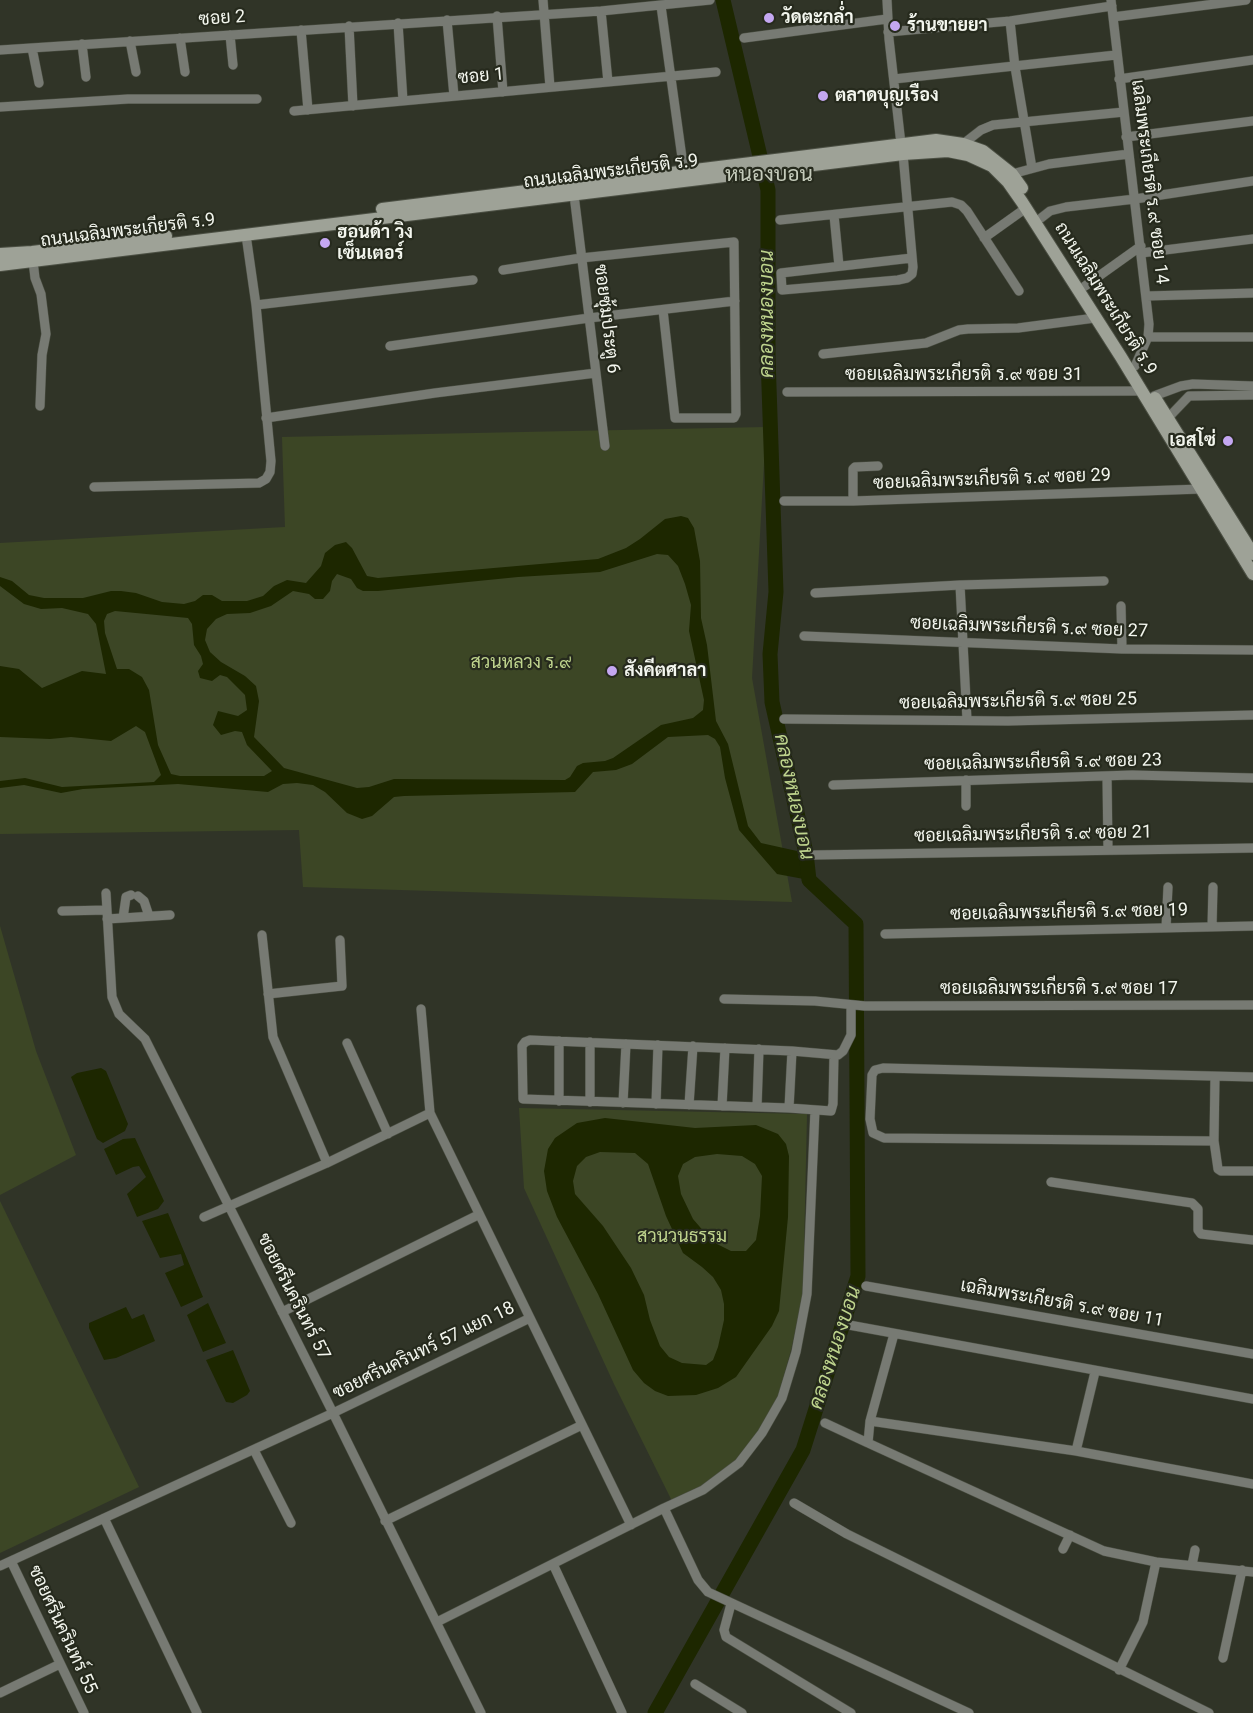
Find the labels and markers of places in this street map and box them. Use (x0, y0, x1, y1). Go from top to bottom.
place label: วัดตะกล่ำ (781, 7, 854, 29)
marker: วัดตะกล่ำ (762, 11, 776, 25)
place label: ร้านขายยา (907, 15, 988, 37)
marker: ร้านขายยา (888, 19, 902, 33)
place label: ตลาดบุญเรือง (835, 85, 939, 107)
marker: ตลาดบุญเรือง (816, 89, 830, 103)
place label: ฮอนด้า วิง เซ็นเตอร์ (337, 222, 413, 264)
marker: ฮอนด้า วิง เซ็นเตอร์ (318, 236, 332, 250)
place label: เอสโซ่ (1169, 430, 1216, 452)
marker: เอสโซ่ (1221, 434, 1235, 448)
place label: สังคีตศาลา (624, 660, 706, 682)
marker: สังคีตศาลา (605, 664, 619, 678)

